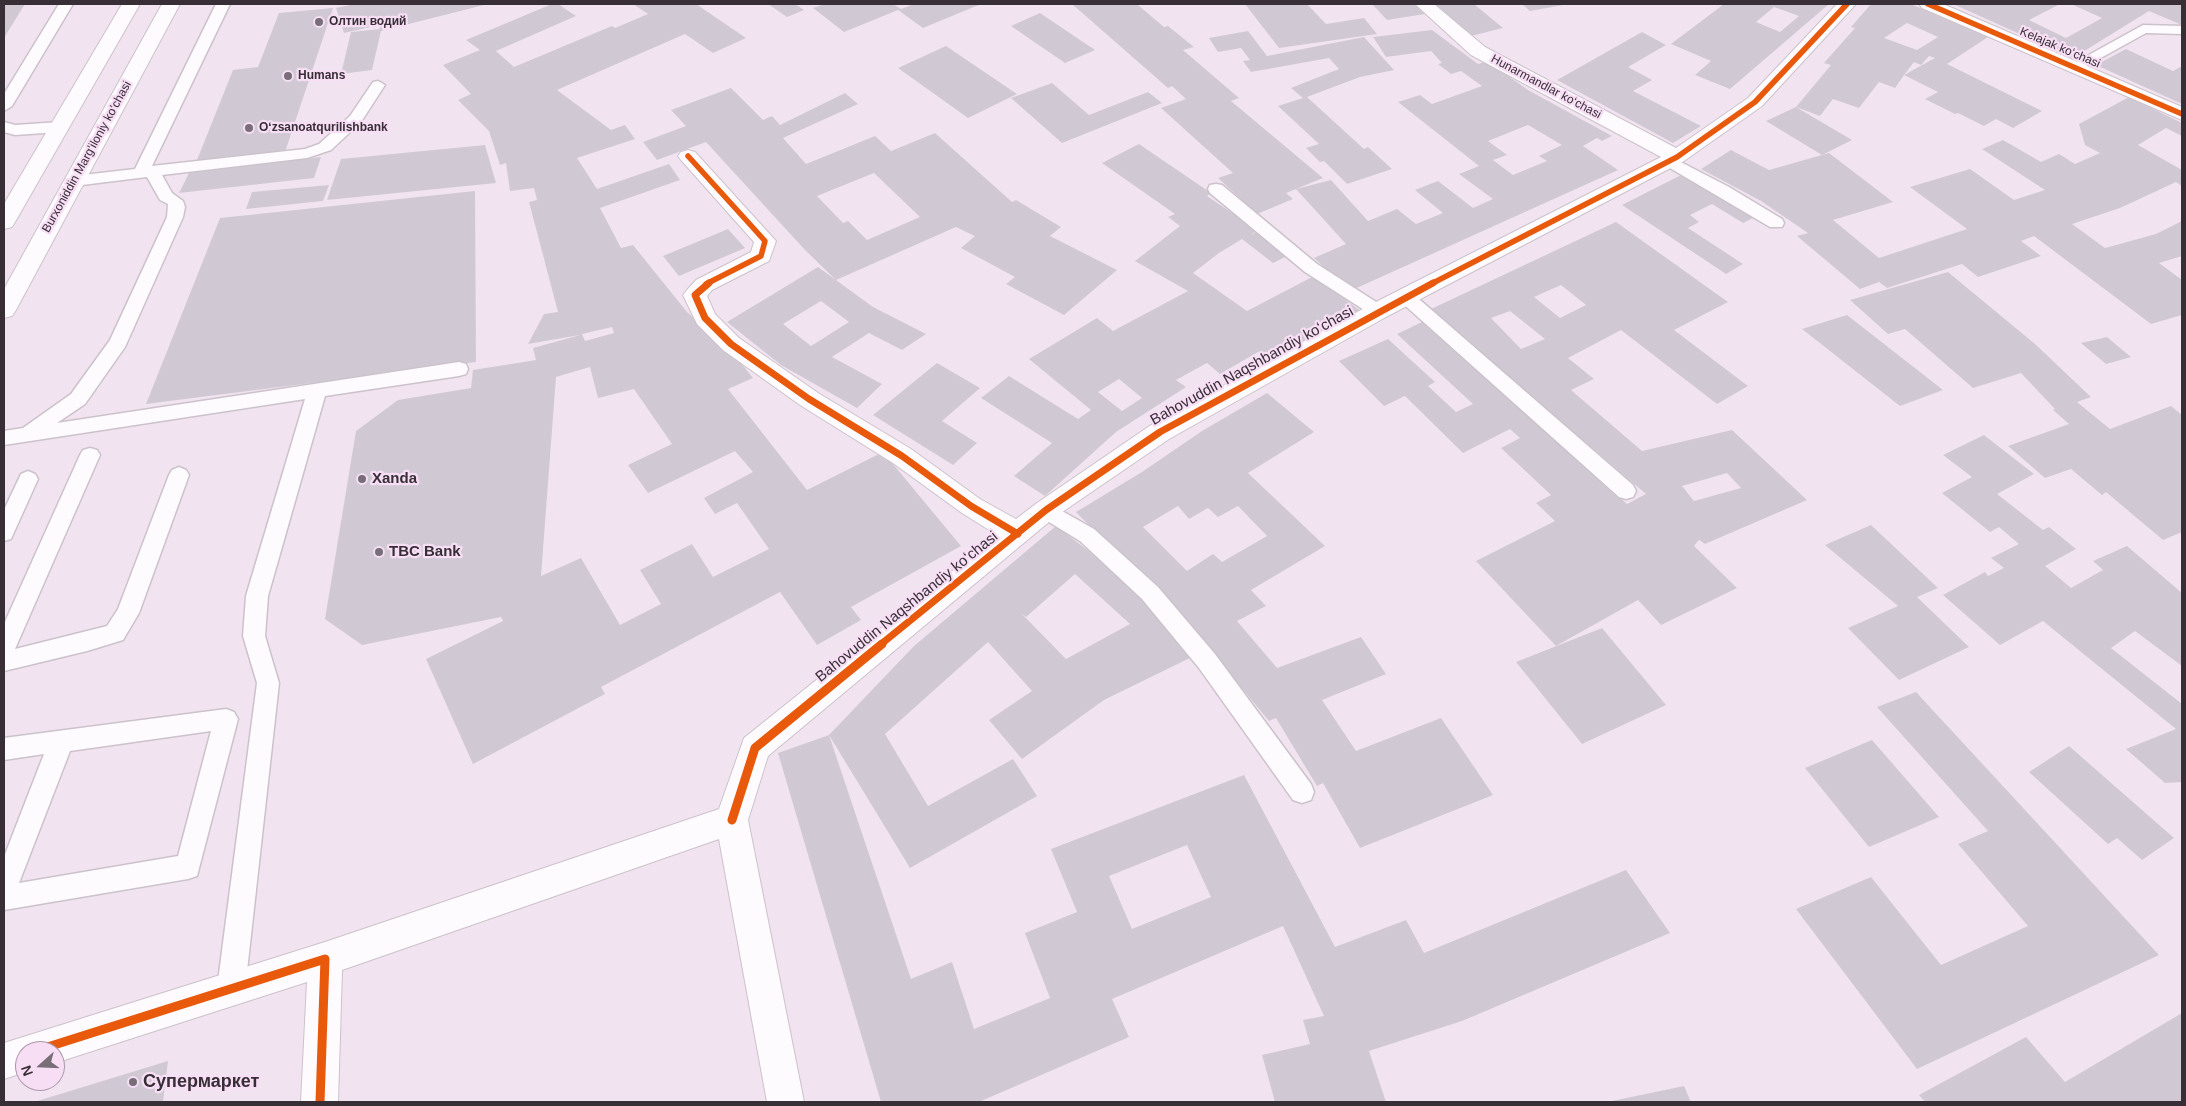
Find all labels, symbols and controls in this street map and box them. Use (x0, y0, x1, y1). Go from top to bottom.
place label: Олтин водий (329, 15, 406, 29)
marker: Олтин водий (313, 16, 325, 28)
street label: Kelajak koʻchasi (2018, 25, 2102, 71)
street label: Hunarmandlar ko‘chasi (1488, 52, 1604, 122)
place label: Humans (298, 69, 345, 83)
marker: Humans (282, 70, 294, 82)
street label: Burxoniddin Marg’iloniy ko’chasi (39, 79, 135, 235)
place label: Oʻzsanoatqurilishbank (259, 121, 388, 135)
marker: Oʻzsanoatqurilishbank (243, 122, 255, 134)
street label: Bahovuddin Naqshbandiy koʻchasi (1147, 303, 1357, 429)
place label: Xanda (372, 470, 417, 488)
marker: Xanda (356, 473, 368, 485)
street label: Bahovuddin Naqshbandiy koʻchasi (812, 528, 1002, 686)
place label: TBC Bank (389, 543, 461, 561)
marker: TBC Bank (373, 546, 385, 558)
north arrow (15, 1041, 65, 1091)
text: N (18, 1063, 36, 1078)
place label: Супермаркет (143, 1071, 259, 1093)
marker: Супермаркет (127, 1076, 139, 1088)

